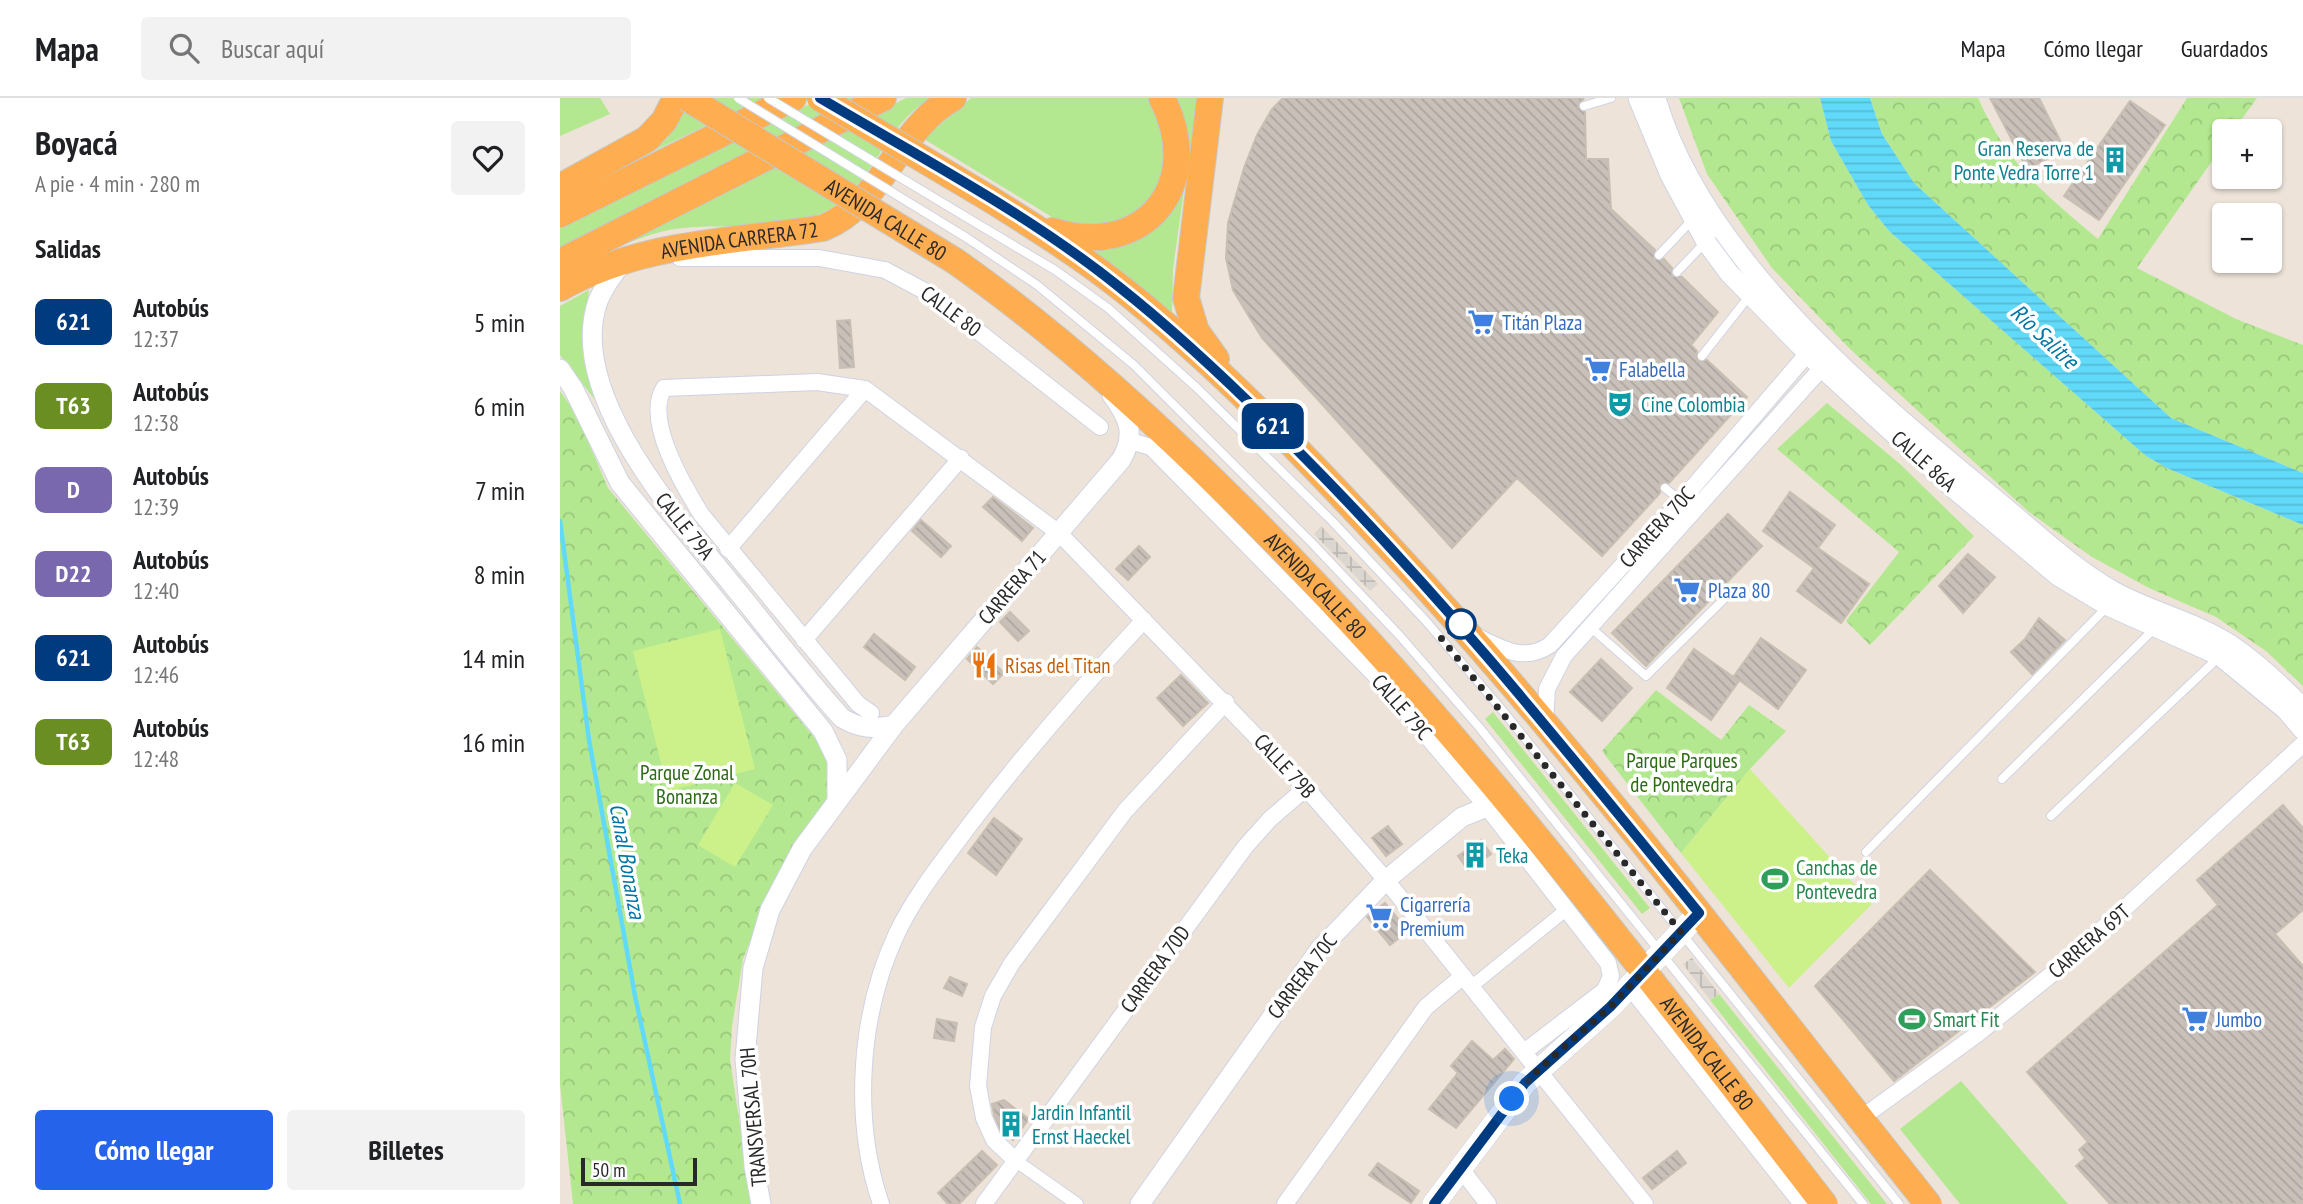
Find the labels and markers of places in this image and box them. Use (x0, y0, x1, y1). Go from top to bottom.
place label: Gran Reserva de Ponte Vedra Torre 1 (1954, 135, 2094, 186)
building icon: Gran Reserva de Ponte Vedra Torre 1 (2100, 145, 2130, 175)
supermarket icon: Titán Plaza (1466, 307, 1496, 337)
place label: Titán Plaza (1502, 309, 1583, 336)
supermarket icon: Falabella (1583, 354, 1613, 384)
place label: Falabella (1619, 356, 1685, 383)
theatre icon: Cine Colombia (1605, 389, 1635, 419)
place label: Cine Colombia (1641, 391, 1745, 418)
supermarket icon: Plaza 80 (1672, 575, 1702, 605)
place label: Plaza 80 (1708, 577, 1770, 604)
unlabelled marker (1446, 609, 1476, 639)
restaurant icon: Risas del Titan (969, 650, 999, 680)
place label: Risas del Titan (1005, 652, 1111, 679)
building icon: Teka (1460, 840, 1490, 870)
place label: Teka (1496, 842, 1528, 869)
place label: Canchas de Pontevedra (1796, 854, 1877, 905)
sports icon: Canchas de Pontevedra (1760, 864, 1790, 894)
place label: Cigarrería Premium (1400, 891, 1471, 942)
supermarket icon: Cigarrería Premium (1364, 901, 1394, 931)
sports icon: Smart Fit (1897, 1004, 1927, 1034)
supermarket icon: Jumbo (2180, 1004, 2210, 1034)
place label: Smart Fit (1933, 1006, 2000, 1033)
place label: Jumbo (2215, 1006, 2262, 1033)
place label: Jardin Infantil Ernst Haeckel (1031, 1099, 1131, 1150)
building icon: Jardin Infantil Ernst Haeckel (996, 1109, 1026, 1139)

